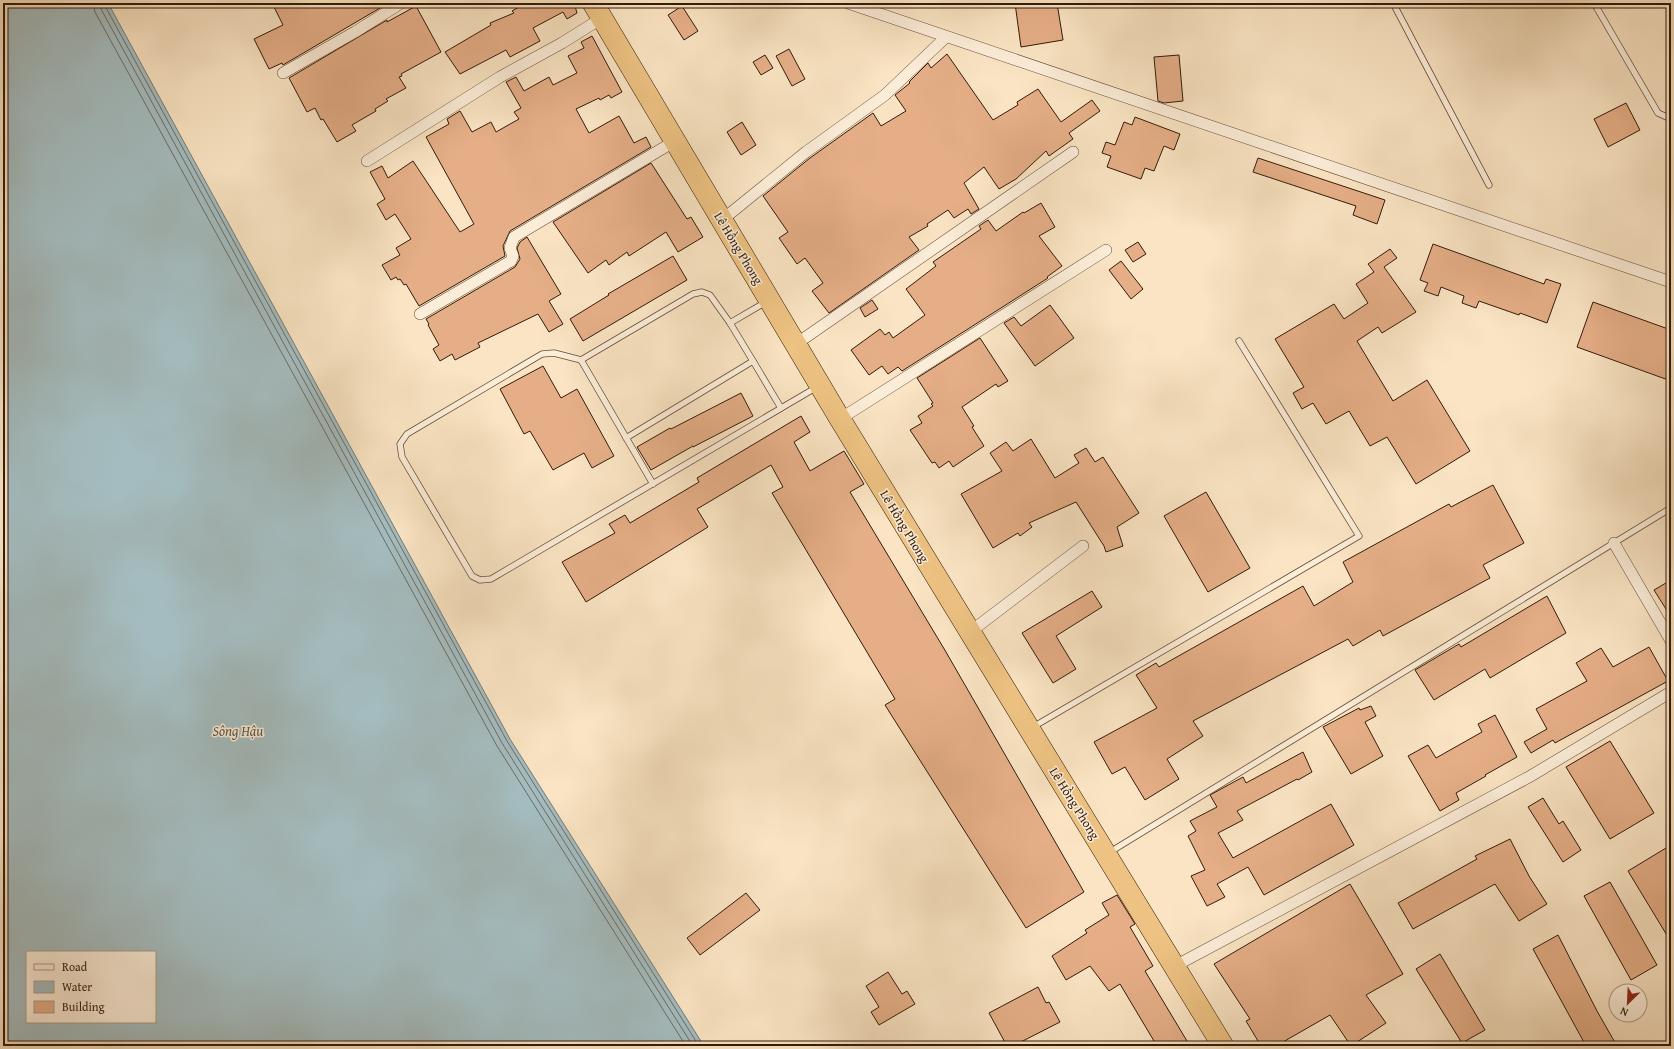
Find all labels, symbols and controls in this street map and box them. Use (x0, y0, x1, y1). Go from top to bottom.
street label: Lê Hồng Phong (709, 208, 768, 289)
street label: Lê Hồng Phong (875, 486, 934, 567)
water label: Sông Hậu (213, 721, 263, 741)
street label: Lê Hồng Phong (1045, 764, 1105, 843)
legend (26, 951, 156, 1023)
text: Road (62, 958, 88, 975)
text: Water (62, 978, 92, 995)
north arrow (1608, 983, 1648, 1023)
text: Building (62, 998, 105, 1015)
text: N (1617, 1003, 1631, 1021)

